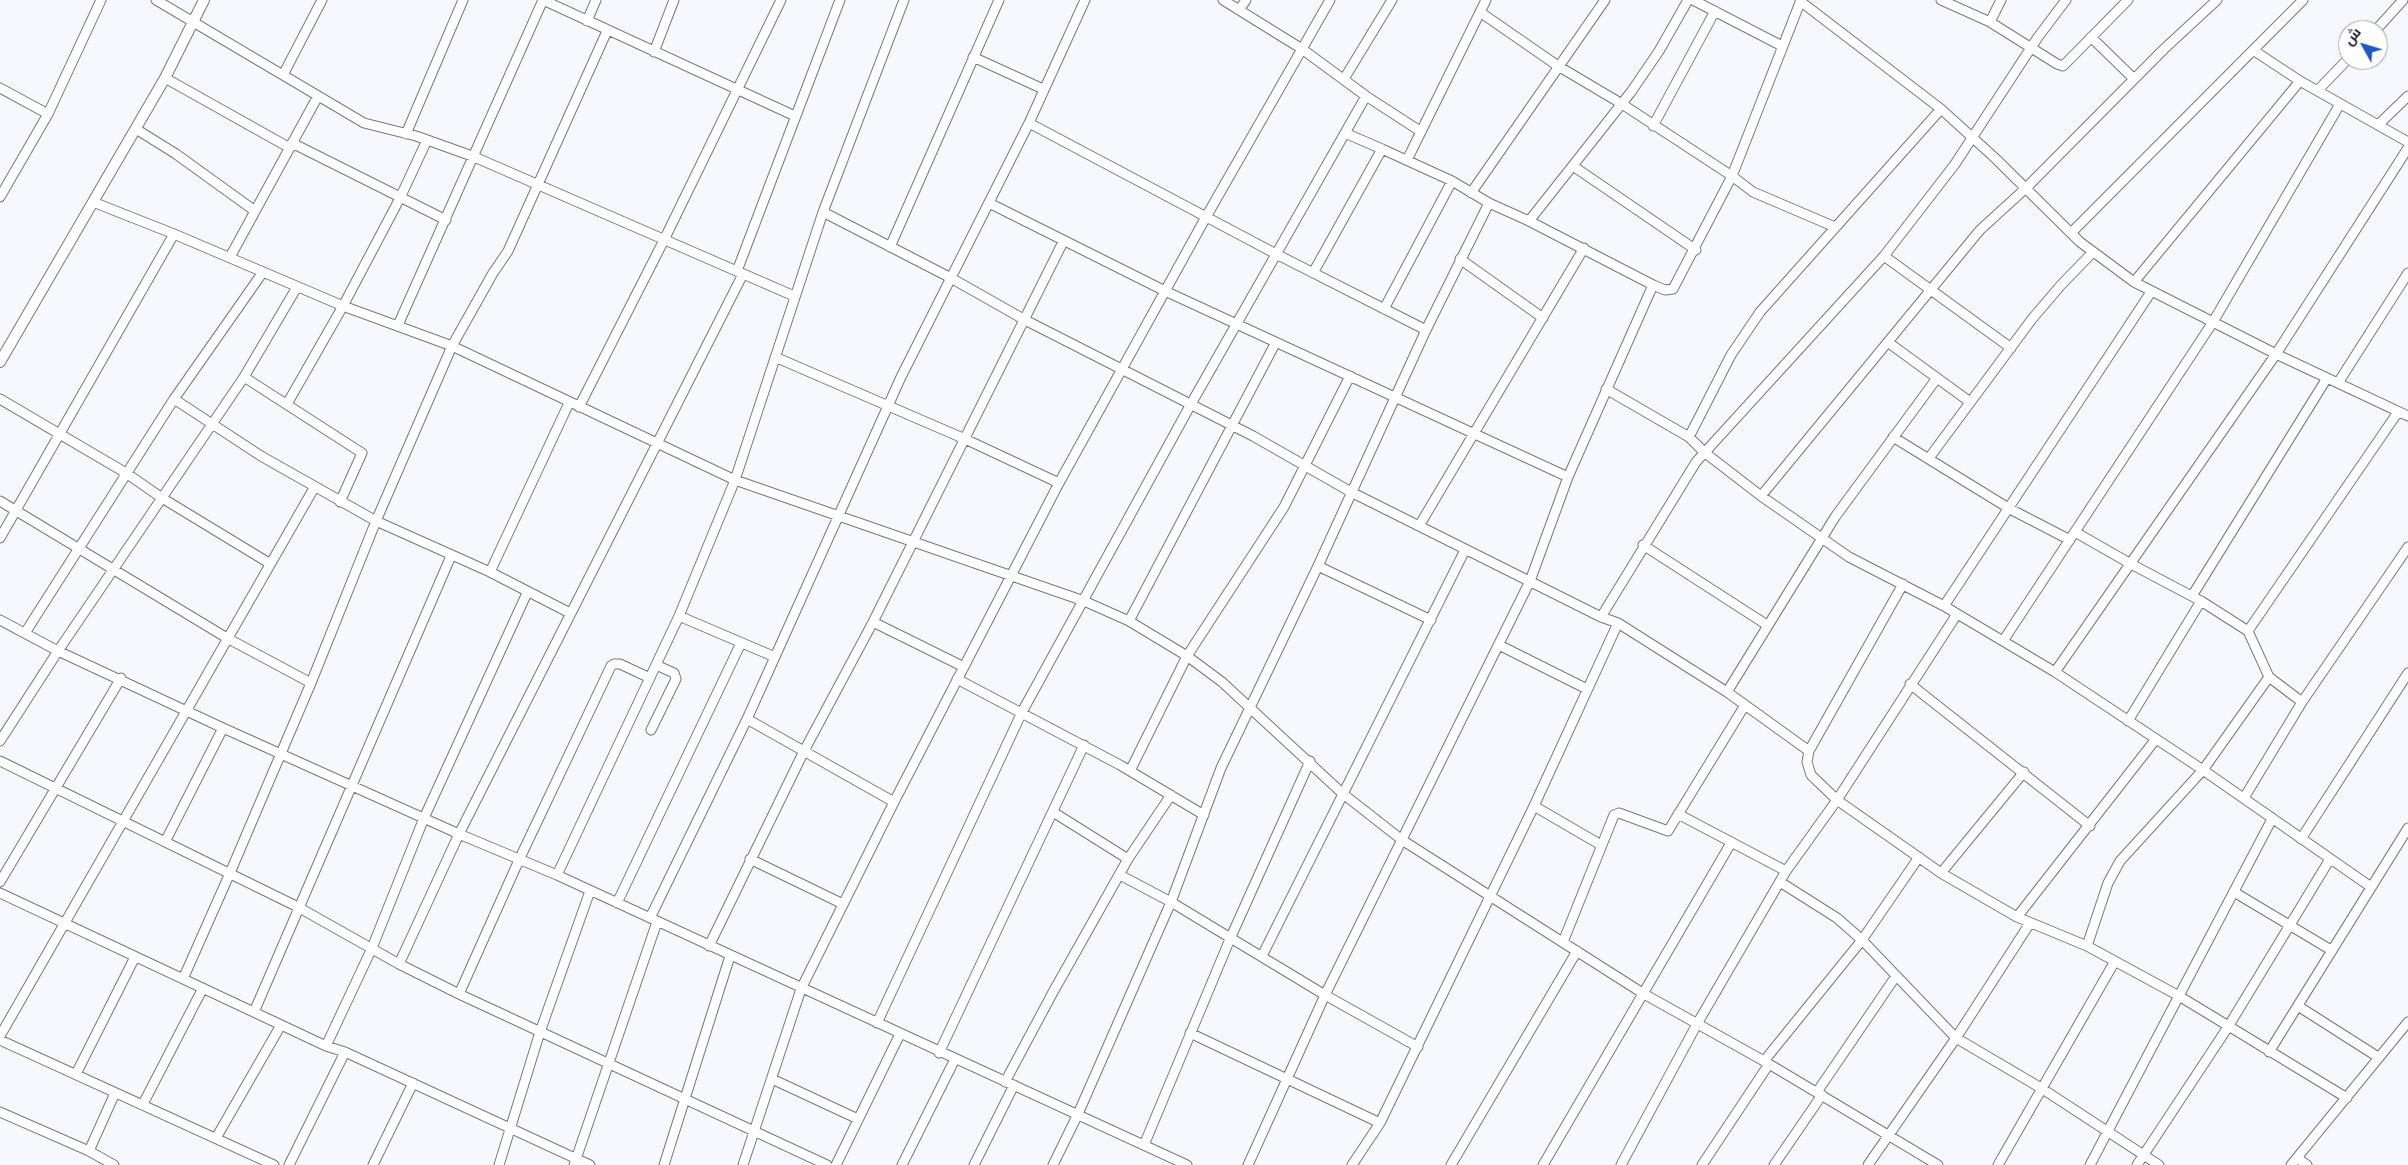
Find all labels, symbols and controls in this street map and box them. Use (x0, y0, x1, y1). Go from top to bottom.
north arrow (2338, 20, 2388, 70)
text: ش (2339, 23, 2365, 49)

